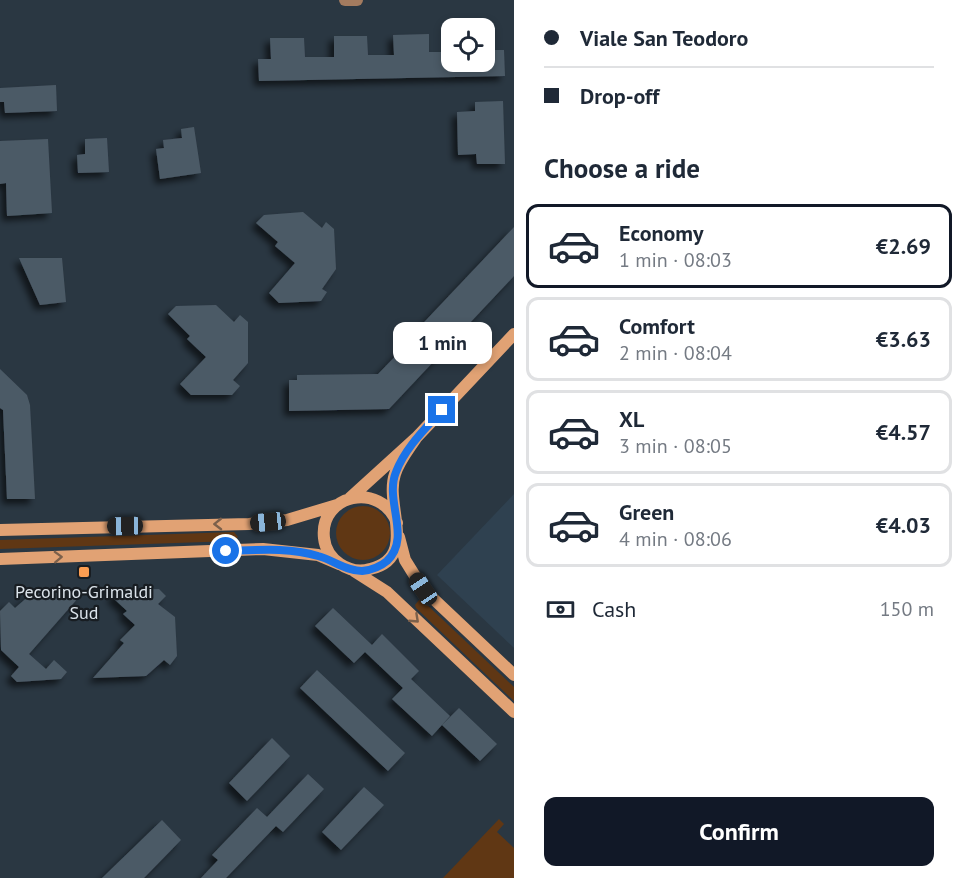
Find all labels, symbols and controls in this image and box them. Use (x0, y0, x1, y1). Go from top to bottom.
map controls (441, 18, 495, 72)
button: locate (441, 18, 495, 72)
text: Viale San Teodoro (580, 24, 748, 52)
text: Drop-off (580, 82, 659, 110)
text: Choose a ride (544, 151, 700, 185)
icon: car (547, 219, 601, 273)
text: Economy (619, 219, 703, 247)
text: €2.69 (876, 232, 931, 260)
text: 1 min · 08:03 (619, 247, 732, 273)
icon: car (547, 312, 601, 366)
text: Comfort (619, 312, 695, 340)
callout: 1 min (392, 323, 492, 365)
text: €3.63 (876, 325, 931, 353)
text: 1 min (418, 330, 467, 356)
text: 2 min · 08:04 (619, 340, 732, 366)
route end (428, 396, 455, 423)
icon: car (547, 405, 601, 459)
text: XL (619, 405, 644, 433)
text: €4.57 (876, 418, 931, 446)
text: 3 min · 08:05 (619, 433, 732, 459)
icon: car (547, 498, 601, 552)
text: Green (619, 498, 674, 526)
car (249, 511, 287, 533)
text: €4.03 (876, 511, 931, 539)
car (107, 517, 143, 535)
one-way arrow (214, 518, 223, 531)
text: 4 min · 08:06 (619, 526, 732, 552)
route start (212, 537, 239, 564)
one-way arrow (54, 551, 63, 564)
marker: Pecorino-Grimaldi Sud (77, 565, 91, 579)
car (405, 569, 441, 609)
place label: Pecorino-Grimaldi Sud (15, 580, 153, 624)
icon: cash (544, 593, 577, 626)
text: Cash (592, 595, 636, 623)
text: 150 m (880, 596, 934, 622)
one-way arrow (409, 612, 419, 623)
button: Confirm (544, 797, 934, 866)

